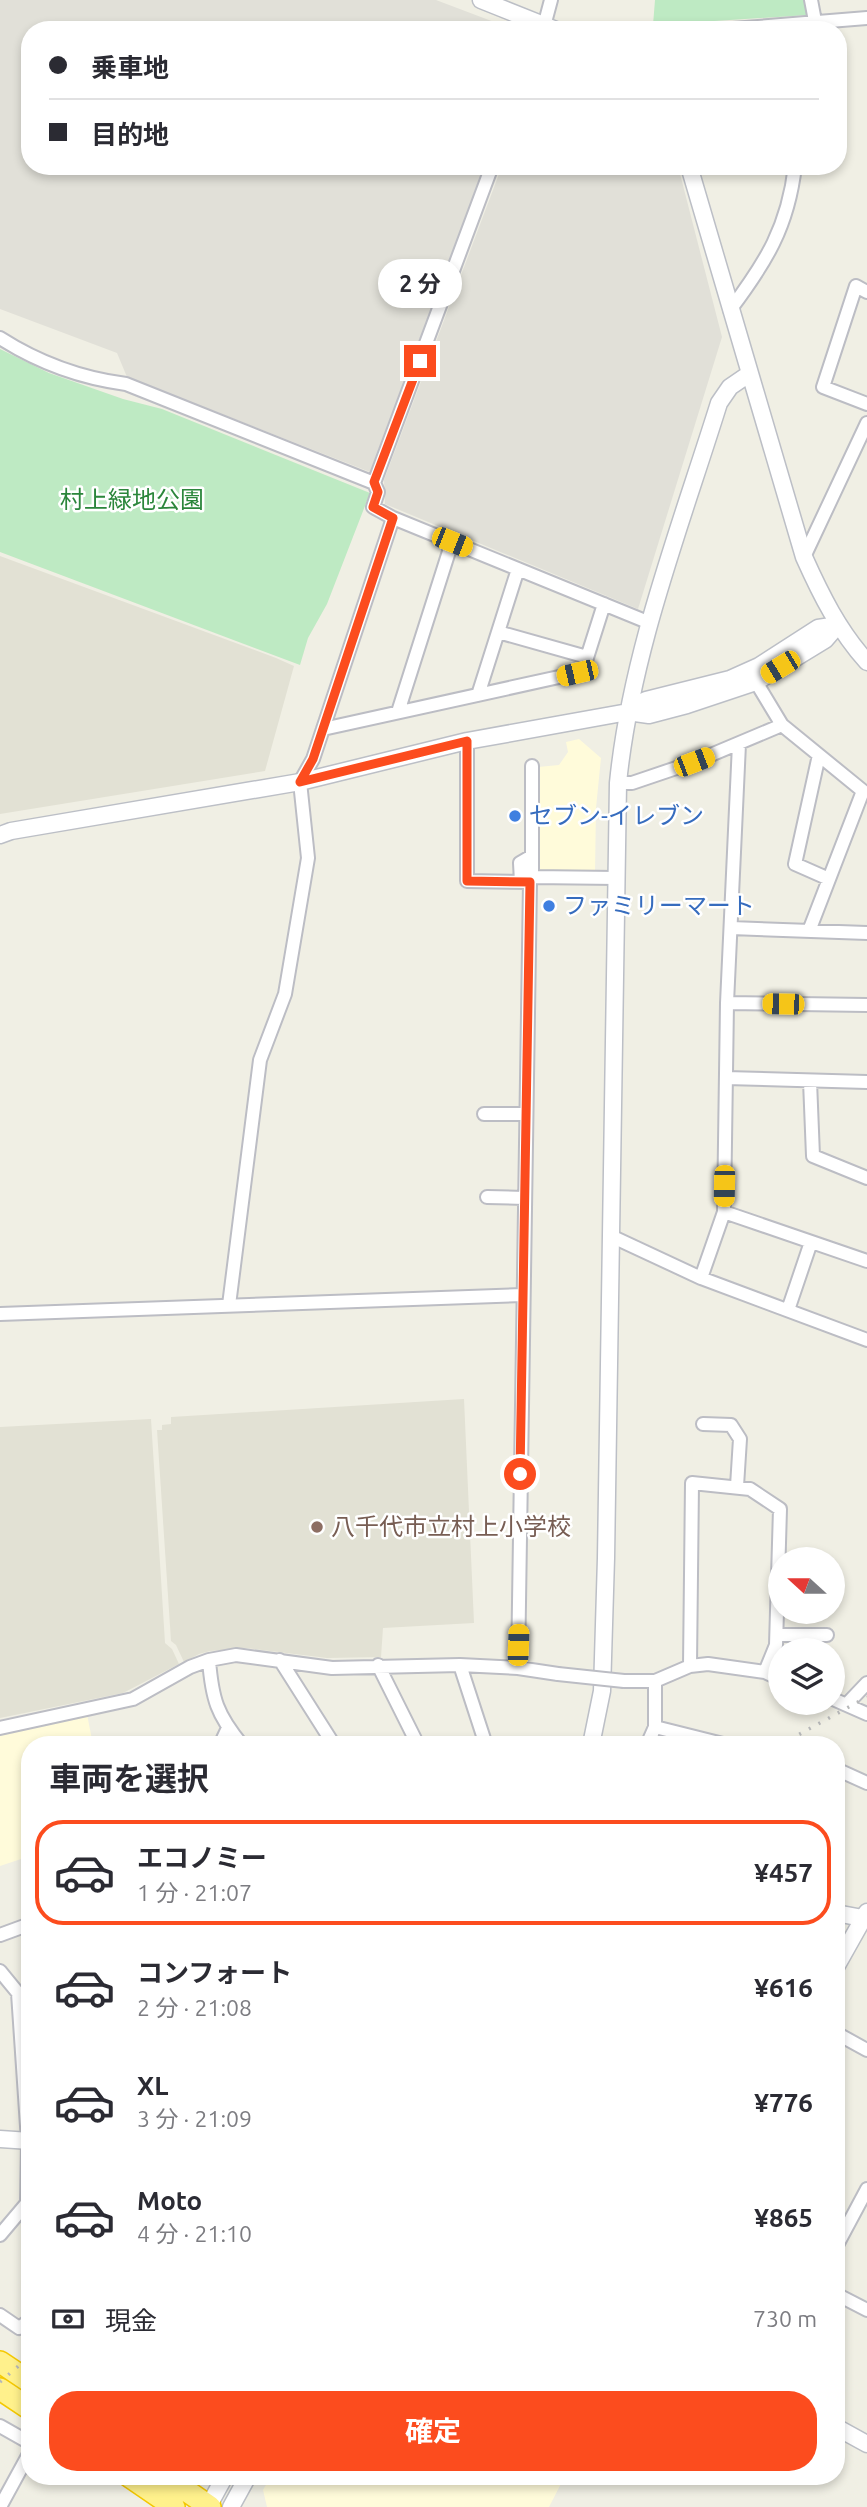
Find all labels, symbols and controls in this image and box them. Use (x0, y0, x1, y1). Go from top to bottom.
text: 乗車地 (91, 53, 169, 82)
text: 目的地 (91, 120, 169, 149)
callout: 2 分 (378, 260, 462, 308)
text: 2 分 (399, 271, 441, 296)
route end (404, 345, 436, 377)
park label: 村上緑地公園 (60, 486, 204, 513)
car (429, 524, 476, 560)
car (757, 647, 804, 687)
car (555, 658, 600, 688)
car (671, 745, 718, 779)
place label: セブン-イレブン (529, 802, 704, 829)
marker: セブン-イレブン (507, 808, 523, 824)
place label: ファミリーマート (563, 892, 755, 919)
marker: ファミリーマート (541, 898, 557, 914)
car (762, 993, 805, 1015)
car (714, 1165, 735, 1207)
route start (504, 1458, 536, 1490)
place label: 八千代市立村上小学校 (331, 1513, 571, 1540)
marker: 八千代市立村上小学校 (309, 1519, 325, 1535)
north arrow (768, 1547, 845, 1624)
map controls (768, 1547, 845, 1715)
car (507, 1624, 530, 1666)
button: layers (768, 1638, 845, 1715)
text: 車両を選択 (49, 1760, 209, 1796)
icon: car (53, 1841, 116, 1904)
text: エコノミー (137, 1843, 267, 1872)
text: ¥457 (754, 1858, 813, 1887)
text: 1 分 · 21:07 (137, 1880, 252, 1905)
icon: car (53, 1956, 116, 2019)
text: コンフォート (137, 1958, 292, 1987)
text: ¥616 (754, 1973, 813, 2002)
text: 2 分 · 21:08 (137, 1995, 252, 2020)
icon: car (53, 2071, 116, 2134)
text: XL (137, 2071, 168, 2100)
text: ¥776 (754, 2088, 813, 2117)
text: 3 分 · 21:09 (137, 2106, 252, 2131)
icon: car (53, 2186, 116, 2249)
text: Moto (137, 2186, 202, 2215)
text: ¥865 (754, 2203, 813, 2232)
text: 4 分 · 21:10 (137, 2221, 252, 2246)
icon: cash (49, 2300, 87, 2338)
text: 現金 (105, 2306, 157, 2335)
text: 730 m (753, 2306, 817, 2331)
button: 確定 (49, 2391, 817, 2471)

